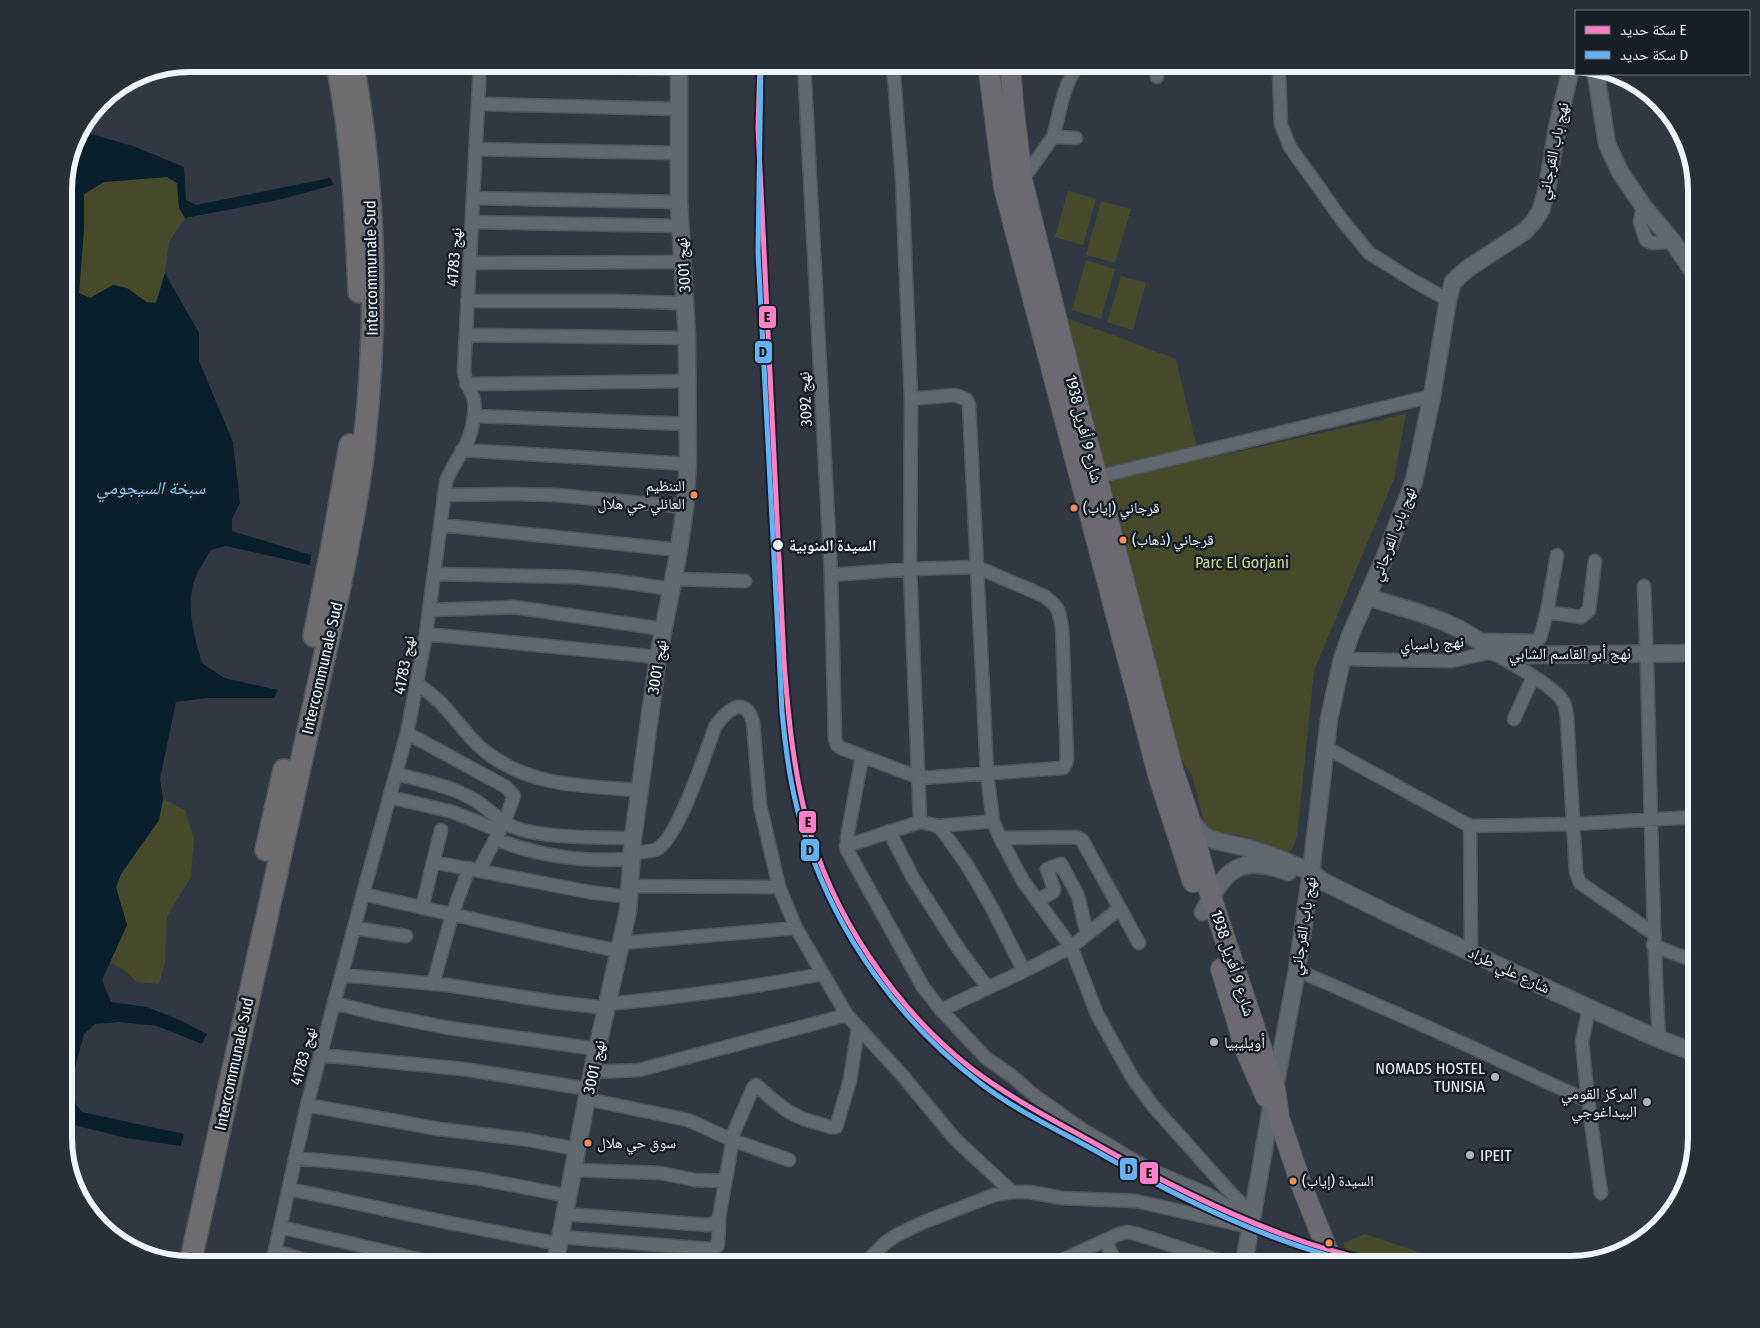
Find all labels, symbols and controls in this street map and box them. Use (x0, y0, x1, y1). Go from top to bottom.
legend (1575, 10, 1750, 75)
text: سكة حديد E (1620, 21, 1687, 39)
text: سكة حديد D (1620, 46, 1688, 64)
street label: نهج باب القرجاني (1533, 101, 1576, 202)
street label: Intercommunale Sud (360, 200, 382, 336)
street label: نهج 41783 (442, 227, 467, 287)
street label: نهج 3001 (672, 237, 695, 293)
line badge: E (758, 305, 777, 329)
text: E (764, 309, 771, 326)
line badge: D (754, 340, 773, 364)
text: D (759, 344, 767, 361)
street label: نهج 3092 (794, 371, 817, 427)
street label: شارع 9 أفريل 1938 (1060, 373, 1107, 485)
water label: سبخة السيجومي (97, 477, 206, 503)
place label: التنظيم العائلي حي هلال (598, 477, 685, 516)
street label: نهج باب القرجاني (1366, 484, 1422, 585)
marker: التنظيم العائلي حي هلال (689, 490, 699, 500)
place label: قرجاني (إياب) (1083, 499, 1160, 520)
marker: قرجاني (إياب) (1069, 503, 1079, 513)
place label: قرجاني (ذهاب) (1132, 531, 1214, 552)
marker: قرجاني (ذهاب) (1118, 535, 1128, 545)
place label: السيدة المنوبية (789, 536, 877, 555)
marker: السيدة المنوبية (771, 538, 785, 552)
park label: Parc El Gorjani (1195, 553, 1289, 572)
street label: Intercommunale Sud (298, 600, 346, 736)
street label: نهج راسباي (1400, 632, 1465, 657)
street label: نهج 41783 (389, 634, 420, 696)
street label: نهج 3001 (643, 639, 672, 696)
street label: نهج أبو القاسم الشابي (1509, 644, 1631, 666)
line badge: E (798, 810, 817, 834)
text: E (805, 814, 812, 831)
line badge: D (800, 838, 820, 862)
text: D (806, 842, 814, 859)
street label: نهج باب القرجاني (1286, 876, 1323, 977)
street label: شارع 9 أفريل 1938 (1206, 908, 1259, 1019)
street label: شارع علي طراد (1464, 943, 1553, 1000)
street label: Intercommunale Sud (211, 996, 257, 1132)
street label: نهج 41783 (286, 1025, 321, 1087)
place label: أويليبيا (1224, 1033, 1265, 1052)
marker: أويليبيا (1208, 1036, 1220, 1048)
street label: نهج 3001 (579, 1038, 610, 1096)
place label: NOMADS HOSTEL TUNISIA (1375, 1059, 1486, 1096)
marker: NOMADS HOSTEL TUNISIA (1489, 1071, 1501, 1083)
place label: المركز القومي البيداغوجي (1561, 1084, 1637, 1124)
marker: المركز القومي البيداغوجي (1641, 1096, 1653, 1108)
place label: سوق حي هلال (597, 1134, 676, 1155)
marker: سوق حي هلال (583, 1138, 593, 1148)
place label: IPEIT (1480, 1146, 1512, 1165)
marker: IPEIT (1464, 1149, 1476, 1161)
line badge: D (1119, 1157, 1138, 1181)
text: D (1125, 1161, 1133, 1178)
line badge: E (1139, 1161, 1159, 1185)
text: E (1146, 1165, 1153, 1182)
place label: السيدة (إياب) (1302, 1172, 1374, 1191)
marker: السيدة (إياب) (1288, 1176, 1298, 1186)
unlabelled marker (1324, 1238, 1334, 1248)

